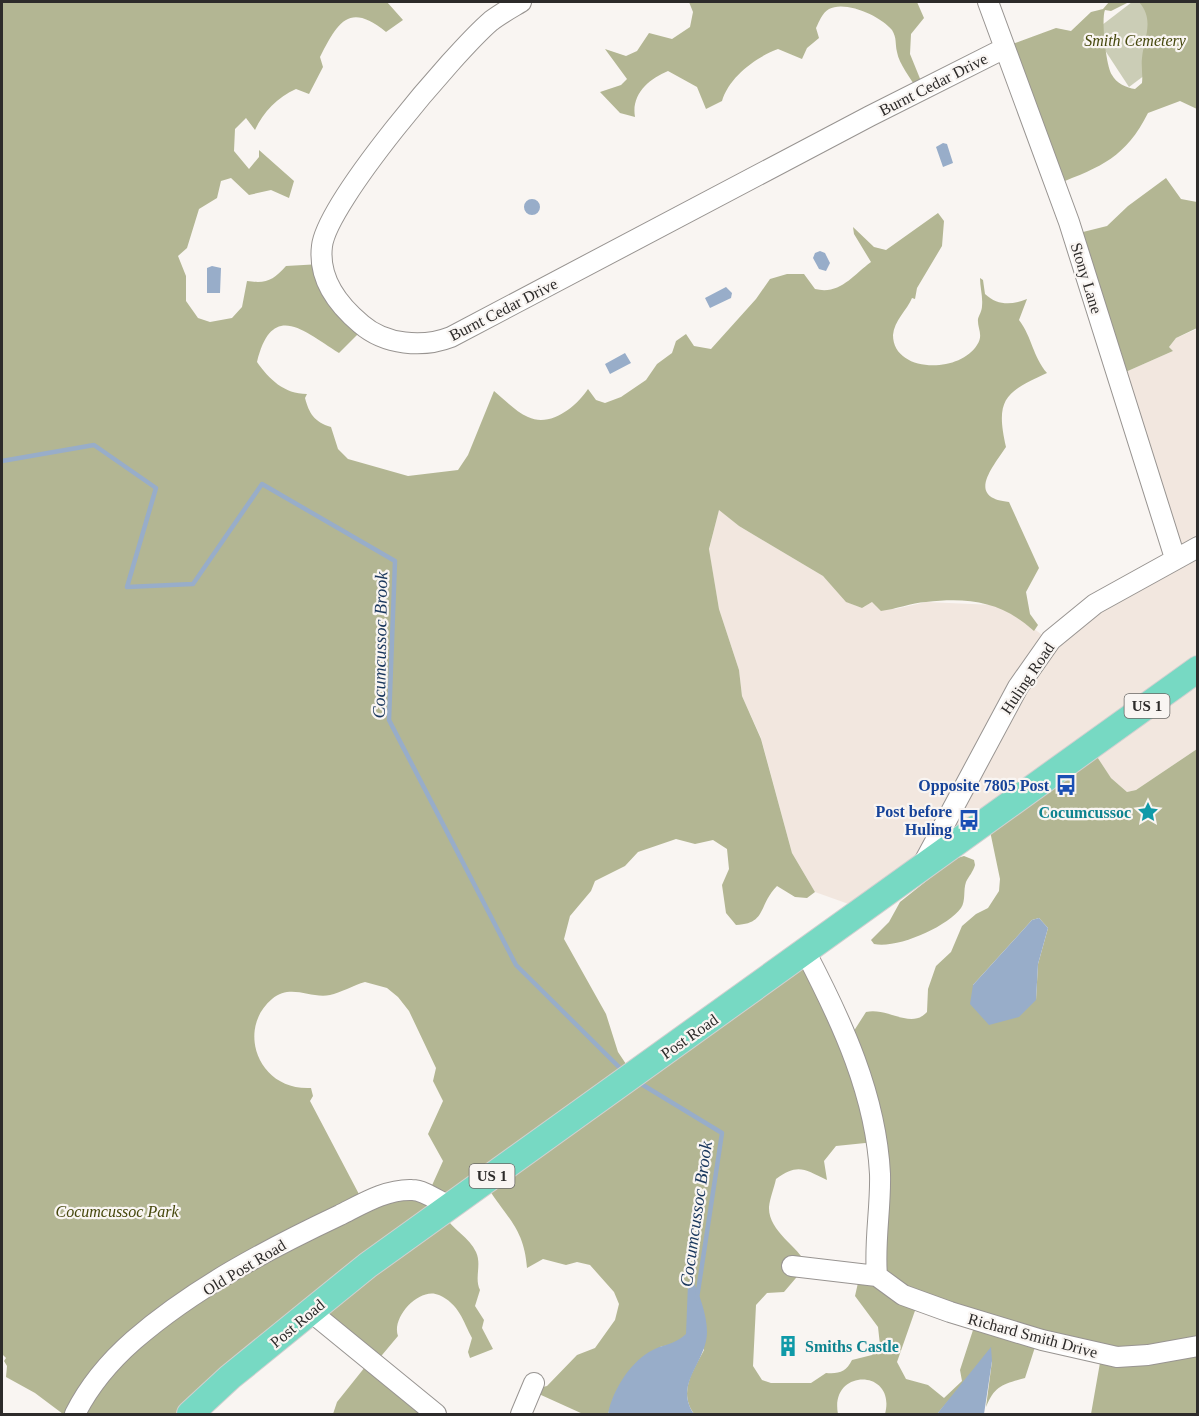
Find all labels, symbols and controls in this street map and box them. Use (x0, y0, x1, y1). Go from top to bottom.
park label: Smith Cemetery (1084, 32, 1187, 50)
street label: Burnt Cedar Drive (876, 50, 990, 119)
street label: Stony Lane (1067, 241, 1105, 316)
street label: Burnt Cedar Drive (446, 275, 560, 344)
water label: Cocumcussoc Brook (369, 570, 391, 719)
street label: Huling Road (997, 639, 1058, 718)
road number: US 1 (1124, 694, 1170, 718)
bus stop icon: Opposite 7805 Post (1054, 773, 1078, 797)
place label: Opposite 7805 Post (918, 777, 1050, 795)
place icon: Cocumcussoc (1136, 800, 1160, 824)
place label: Post before Huling (875, 803, 952, 839)
place label: Cocumcussoc (1039, 804, 1131, 821)
bus stop icon: Post before Huling (957, 808, 981, 832)
street label: Post Road (658, 1011, 721, 1062)
water label: Cocumcussoc Brook (676, 1139, 716, 1288)
road number: US 1 (470, 1164, 514, 1188)
park label: Cocumcussoc Park (55, 1203, 179, 1220)
street label: Old Post Road (200, 1236, 289, 1299)
street label: Post Road (267, 1296, 328, 1351)
street label: Richard Smith Drive (966, 1310, 1099, 1361)
building icon: Smiths Castle (776, 1334, 800, 1358)
place label: Smiths Castle (805, 1338, 899, 1355)

